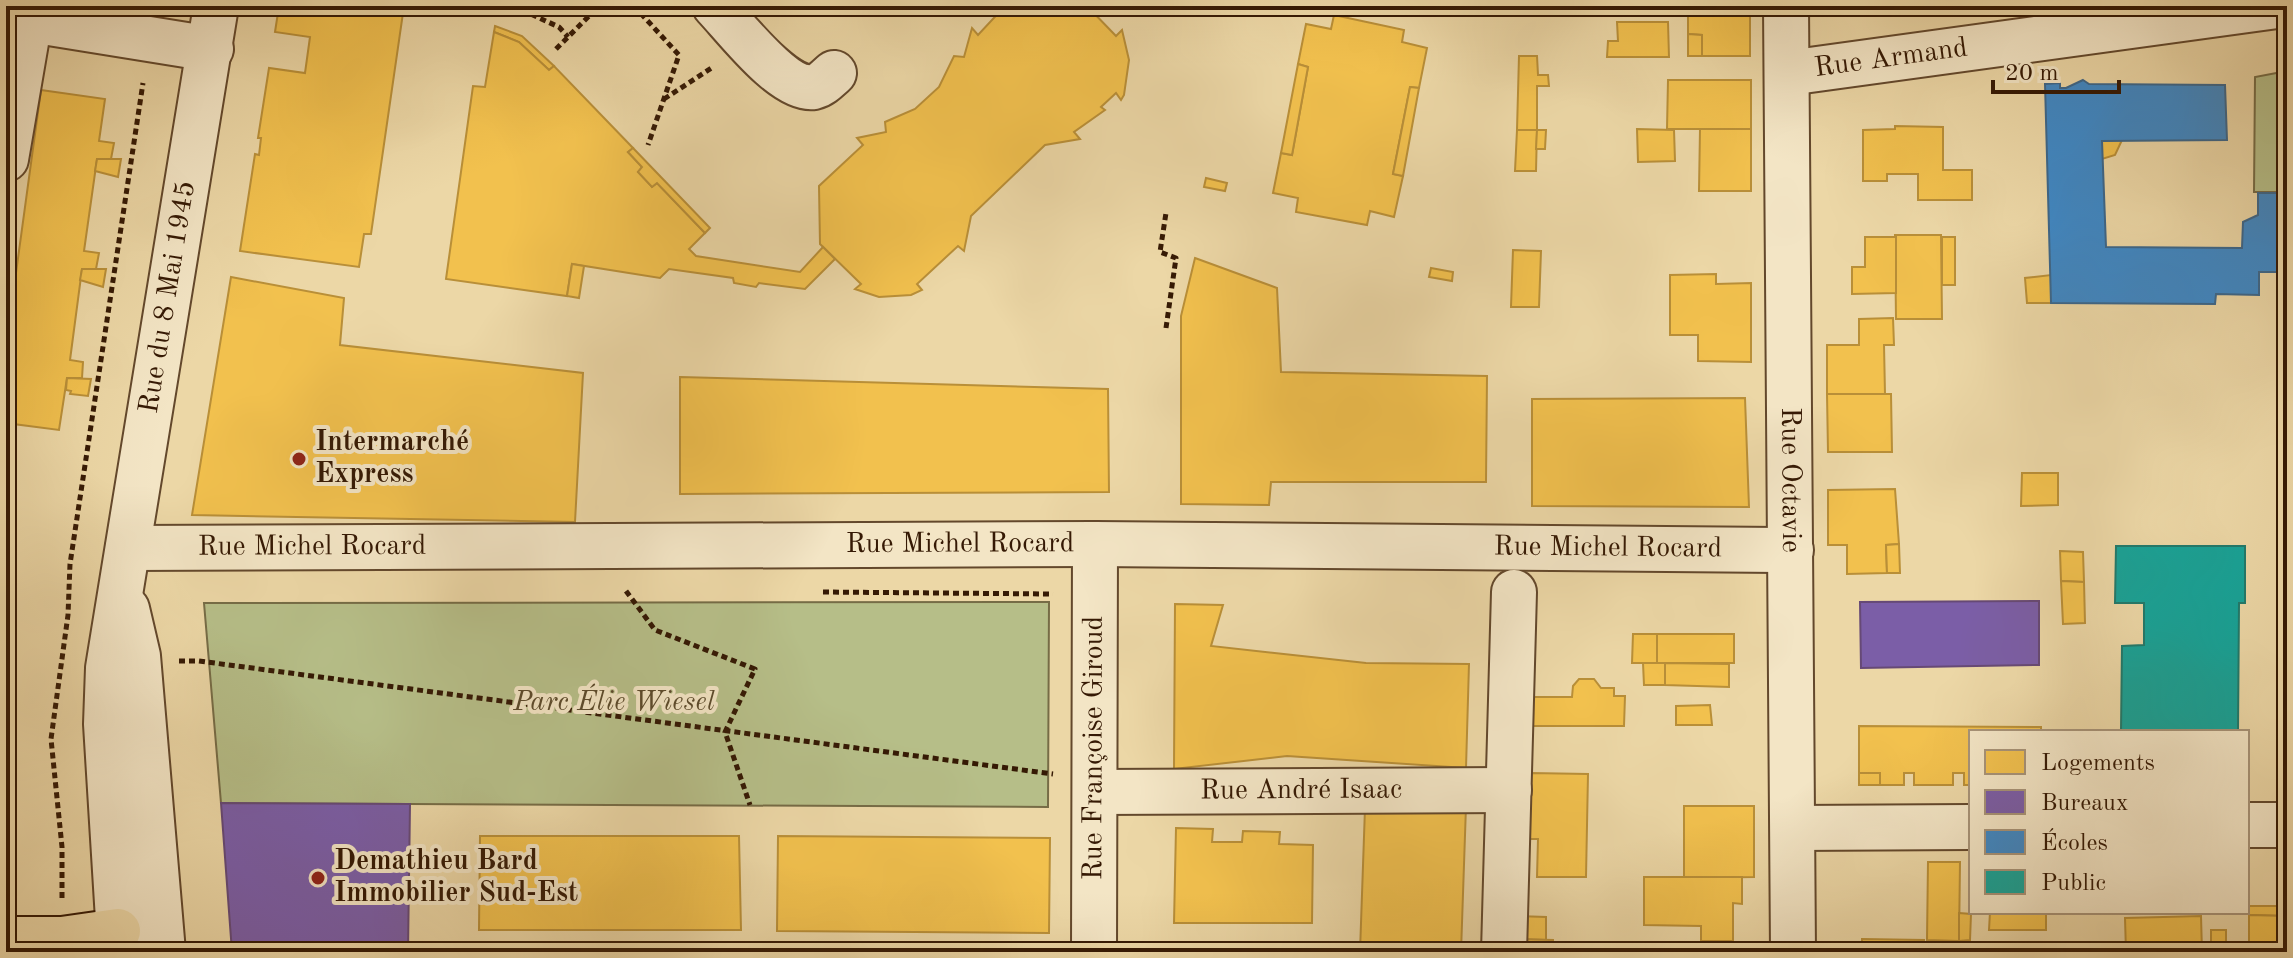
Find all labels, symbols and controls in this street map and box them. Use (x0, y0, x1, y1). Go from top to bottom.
street label: Rue Armand (1813, 35, 1969, 83)
scale bar (1993, 44, 2119, 94)
text: 20 m (2005, 62, 2059, 86)
street label: Rue du 8 Mai 1945 (136, 179, 201, 416)
street label: Rue Octavie (1775, 407, 1804, 553)
place label: Intermarché Express (315, 429, 469, 489)
marker: Intermarché Express (290, 450, 308, 468)
street label: Rue Michel Rocard (846, 530, 1074, 559)
street label: Rue Michel Rocard (198, 533, 426, 562)
street label: Rue Michel Rocard (1494, 533, 1722, 563)
street label: Rue Françoise Giroud (1080, 616, 1109, 880)
park label: Parc Élie Wiesel (512, 683, 715, 717)
legend (1969, 730, 2249, 914)
text: Logements (2041, 752, 2155, 776)
street label: Rue André Isaac (1200, 777, 1402, 805)
text: Bureaux (2041, 792, 2128, 816)
text: Écoles (2041, 828, 2108, 856)
place label: Demathieu Bard Immobilier Sud-Est (334, 848, 578, 908)
marker: Demathieu Bard Immobilier Sud-Est (309, 869, 327, 887)
text: Public (2041, 872, 2106, 896)

